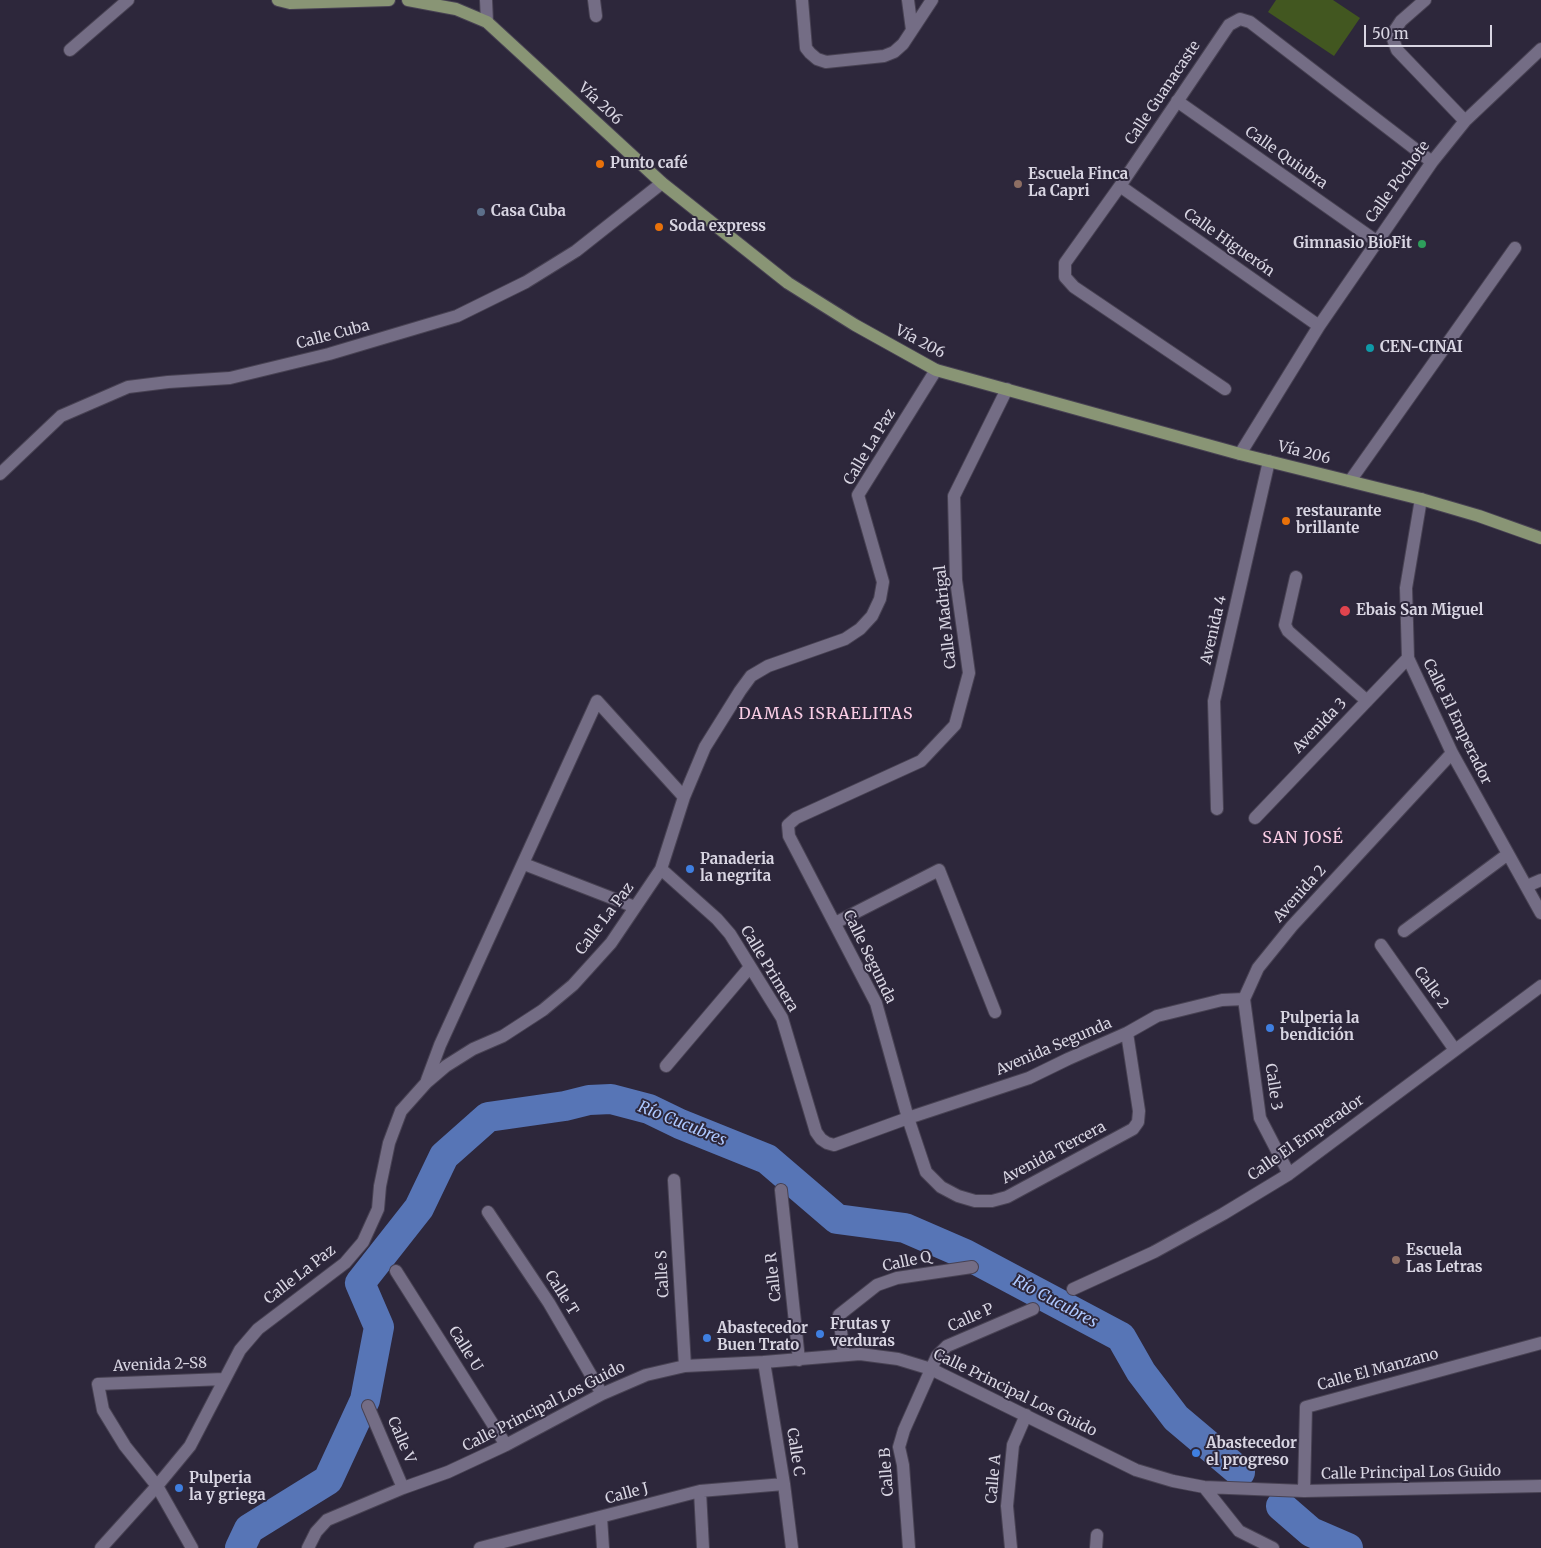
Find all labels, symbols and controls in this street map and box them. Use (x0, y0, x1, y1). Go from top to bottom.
scale bar (1366, 15, 1494, 47)
text: 50 m (1372, 24, 1409, 43)
street label: Calle Guanacaste (1122, 38, 1204, 148)
street label: Vía 206 (574, 79, 626, 129)
street label: Calle Quiubra (1241, 123, 1331, 193)
street label: Calle Pochote (1362, 138, 1434, 226)
place label: Punto café (610, 155, 688, 173)
marker: Punto café (594, 158, 606, 170)
place label: Escuela Finca La Capri (1028, 166, 1128, 201)
marker: Escuela Finca La Capri (1012, 178, 1024, 190)
place label: Casa Cuba (491, 203, 566, 221)
street label: Calle Higuerón (1180, 205, 1278, 281)
marker: Casa Cuba (475, 206, 487, 218)
place label: Soda express (669, 218, 766, 236)
marker: Soda express (653, 221, 665, 233)
place label: Gimnasio BioFit (1293, 235, 1412, 253)
marker: Gimnasio BioFit (1416, 238, 1428, 250)
street label: Calle Cuba (295, 317, 371, 353)
street label: Vía 206 (892, 321, 948, 363)
place label: CEN-CINAI (1380, 339, 1463, 357)
marker: CEN-CINAI (1364, 342, 1376, 354)
street label: Calle La Paz (840, 406, 900, 488)
street label: Vía 206 (1276, 438, 1332, 468)
place label: restaurante brillante (1296, 503, 1381, 538)
marker: restaurante brillante (1280, 515, 1292, 527)
street label: Calle Madrigal (932, 564, 960, 670)
street label: Avenida 4 (1197, 594, 1231, 666)
place label: Ebais San Miguel (1356, 602, 1483, 620)
marker: Ebais San Miguel (1338, 604, 1352, 618)
street label: Calle El Emperador (1419, 656, 1495, 788)
street label: Avenida 3 (1289, 695, 1351, 757)
district label: DAMAS ISRAELITAS (737, 704, 915, 724)
district label: SAN JOSÉ (1261, 828, 1345, 848)
place label: Panaderia la negrita (700, 851, 774, 886)
street label: Avenida 2 (1270, 862, 1330, 926)
marker: Panaderia la negrita (684, 863, 696, 875)
street label: Calle La Paz (572, 879, 638, 959)
street label: Calle Segunda (839, 907, 899, 1007)
street label: Calle Primera (736, 923, 802, 1015)
street label: Calle 2 (1410, 963, 1452, 1013)
place label: Pulperia la bendición (1280, 1010, 1359, 1045)
street label: Avenida Segunda (993, 1014, 1115, 1080)
marker: Pulperia la bendición (1264, 1022, 1276, 1034)
street label: Calle 3 (1261, 1062, 1285, 1112)
street label: Calle El Emperador (1245, 1091, 1367, 1185)
water label: Río Cucubres (635, 1098, 729, 1150)
street label: Avenida Tercera (999, 1118, 1109, 1188)
street label: Calle La Paz (261, 1242, 339, 1308)
place label: Escuela Las Letras (1406, 1242, 1483, 1277)
street label: Calle Q (881, 1248, 933, 1276)
street label: Calle S (653, 1250, 673, 1298)
street label: Calle R (762, 1252, 786, 1302)
marker: Escuela Las Letras (1390, 1254, 1402, 1266)
street label: Calle T (540, 1267, 582, 1319)
water label: Río Cucubres (1009, 1272, 1101, 1332)
street label: Calle P (945, 1300, 997, 1336)
place label: Frutas y verduras (830, 1316, 895, 1351)
place label: Abastecedor Buen Trato (717, 1320, 808, 1355)
street label: Calle U (444, 1323, 486, 1375)
marker: Frutas y verduras (814, 1328, 826, 1340)
marker: Abastecedor Buen Trato (701, 1332, 713, 1344)
street label: Calle El Manzano (1315, 1345, 1441, 1395)
street label: Calle Principal Los Guido (930, 1346, 1100, 1440)
street label: Avenida 2-S8 (113, 1354, 207, 1376)
street label: Calle Principal Los Guido (460, 1358, 628, 1456)
street label: Calle V (383, 1414, 419, 1466)
street label: Calle C (782, 1427, 808, 1477)
place label: Abastecedor el progreso (1206, 1435, 1297, 1470)
street label: Calle B (876, 1447, 898, 1497)
marker: Abastecedor el progreso (1190, 1447, 1202, 1459)
street label: Calle A (983, 1454, 1005, 1504)
street label: Calle Principal Los Guido (1321, 1462, 1501, 1484)
place label: Pulperia la y griega (189, 1470, 266, 1505)
street label: Calle J (603, 1480, 651, 1508)
marker: Pulperia la y griega (173, 1482, 185, 1494)

